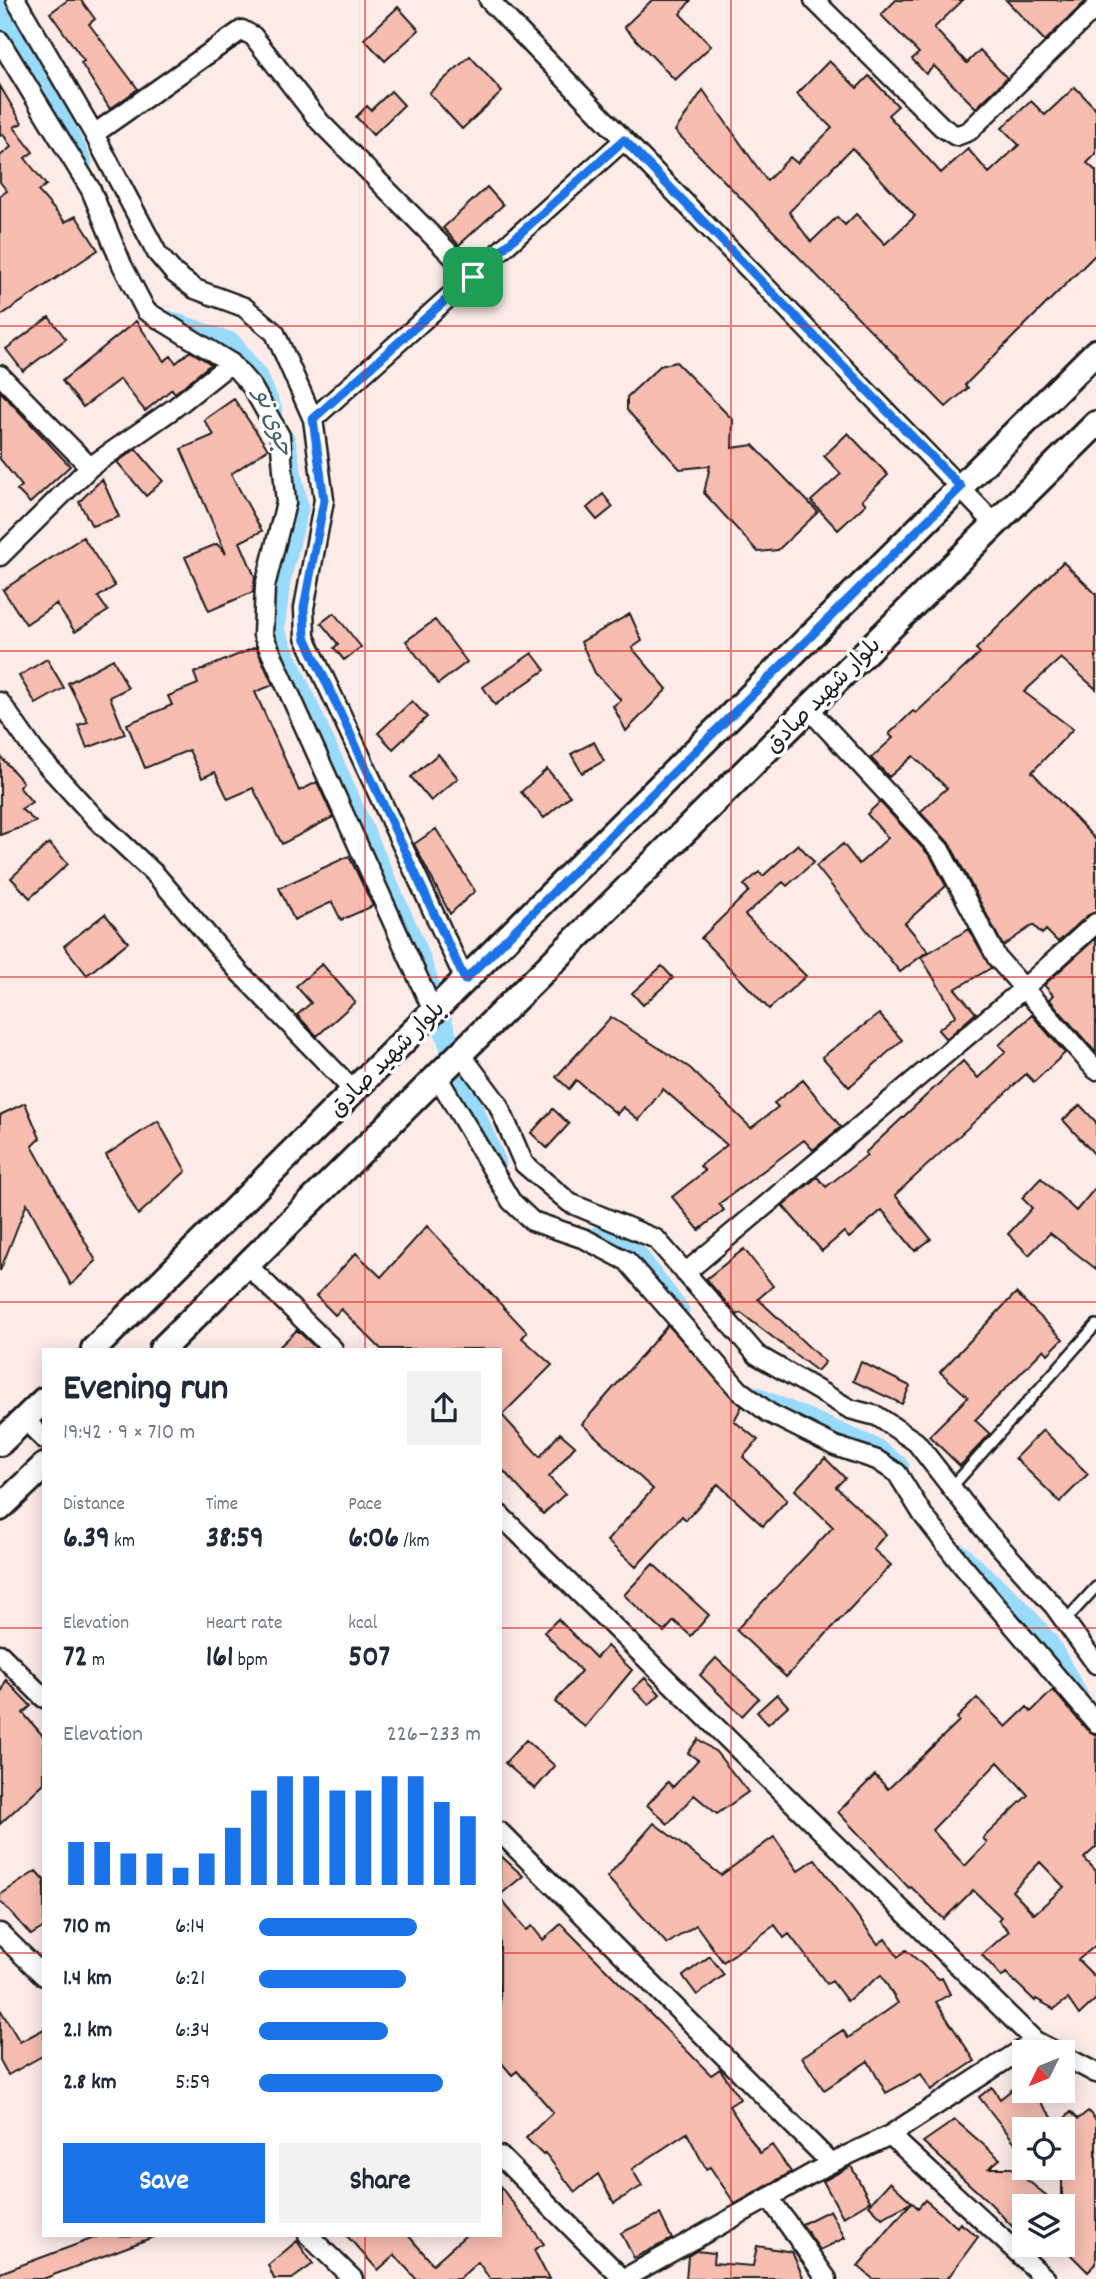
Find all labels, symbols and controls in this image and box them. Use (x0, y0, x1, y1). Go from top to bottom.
pin (443, 247, 503, 307)
icon: arrive (454, 258, 492, 296)
water label: جوی نو (243, 382, 301, 462)
street label: بلوار شهید صادق (759, 631, 890, 762)
street label: بلوار شهید صادق (323, 995, 454, 1126)
text: Evening run (63, 1363, 228, 1418)
button: share (407, 1371, 481, 1445)
text: 19:42 · 9 × 710 m (63, 1417, 195, 1450)
text: Distance (63, 1492, 125, 1519)
text: Time (206, 1492, 238, 1519)
text: Pace (348, 1492, 382, 1519)
text: 6.39 (63, 1519, 110, 1562)
text: 38:59 (206, 1519, 264, 1562)
text: 6:06 (348, 1519, 399, 1562)
text: km (110, 1529, 135, 1556)
text: /km (399, 1529, 430, 1556)
text: Elevation (63, 1611, 129, 1638)
text: Heart rate (206, 1611, 282, 1638)
text: kcal (348, 1611, 377, 1638)
text: 72 (63, 1638, 88, 1681)
text: 161 (206, 1638, 234, 1681)
text: 507 (348, 1638, 390, 1681)
text: m (88, 1648, 105, 1675)
text: bpm (234, 1648, 268, 1675)
text: Elevation (63, 1719, 143, 1752)
text: 226–233 m (387, 1719, 481, 1752)
text: 710 m (63, 1911, 110, 1944)
text: 6:14 (175, 1911, 205, 1944)
text: 1.4 km (63, 1963, 112, 1996)
text: 6:21 (175, 1963, 205, 1996)
text: 2.1 km (63, 2015, 112, 2048)
text: 6:34 (175, 2015, 210, 2048)
north arrow (1012, 2040, 1074, 2104)
map controls (1012, 2040, 1075, 2257)
text: 2.8 km (63, 2067, 117, 2100)
text: 5:59 (175, 2067, 211, 2100)
button: locate (1012, 2117, 1075, 2180)
button: Save (63, 2143, 265, 2223)
button: Share (279, 2143, 481, 2223)
button: layers (1012, 2194, 1075, 2257)

